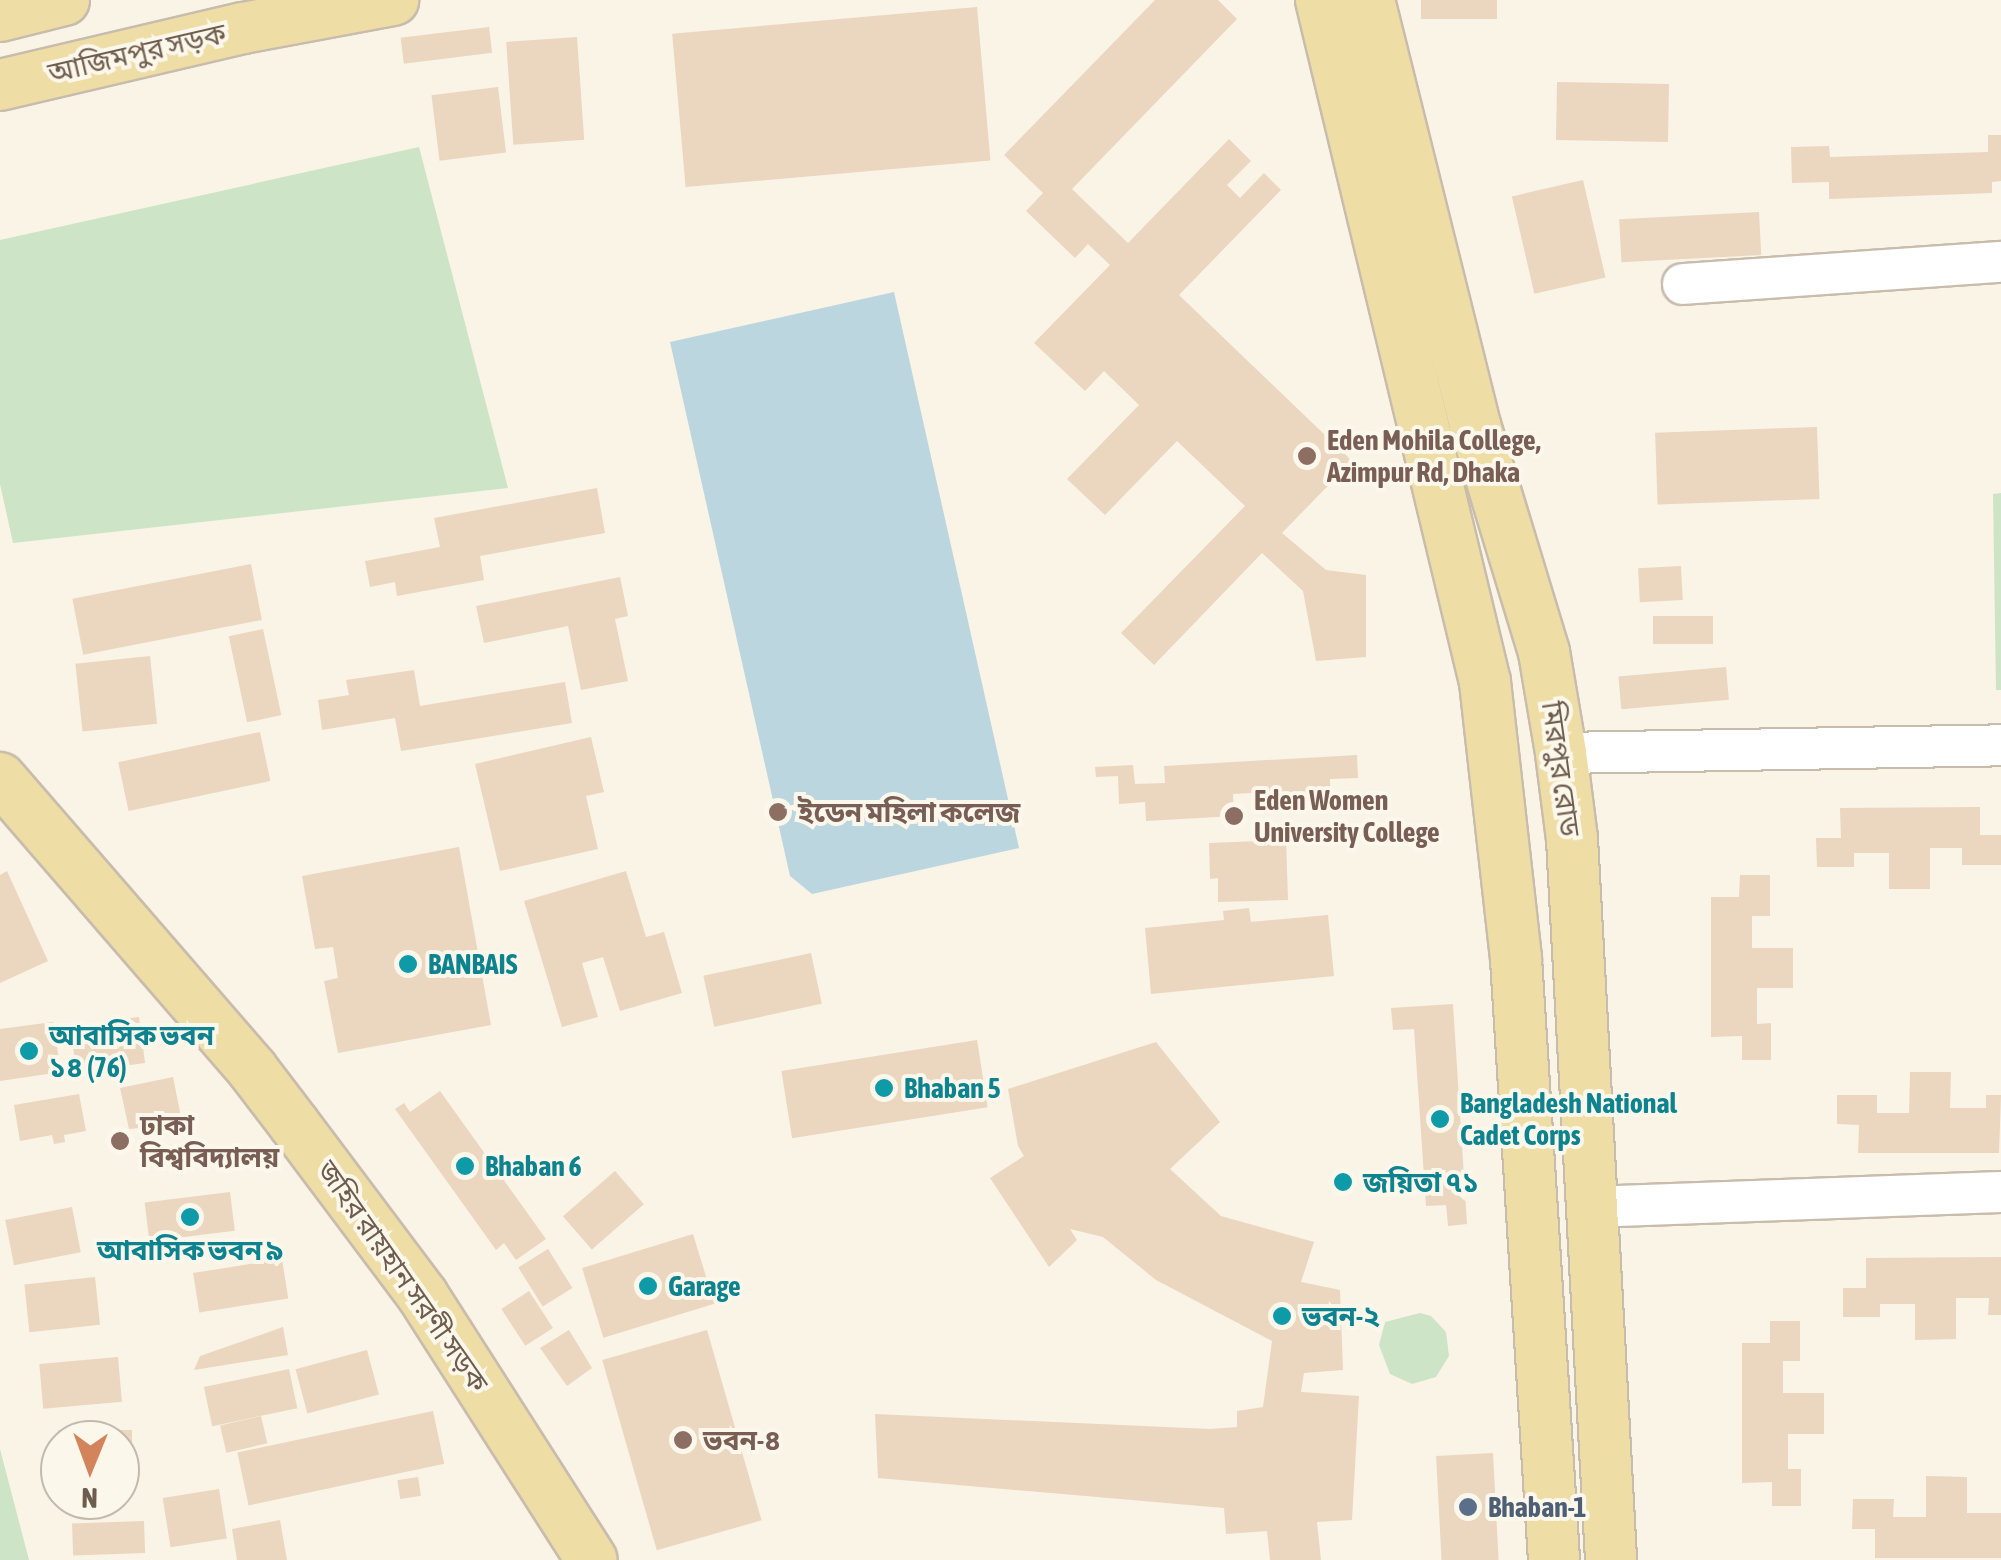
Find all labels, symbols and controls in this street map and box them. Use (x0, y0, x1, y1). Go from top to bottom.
street label: আজিমপুর সড়ক (45, 16, 229, 90)
place label: Eden Mohila College, Azimpur Rd, Dhaka (1327, 423, 1541, 489)
marker: Eden Mohila College, Azimpur Rd, Dhaka (1296, 445, 1318, 467)
street label: মিরপুর রোড (1535, 699, 1587, 839)
place label: Eden Women University College (1254, 783, 1440, 849)
place label: ইডেন মহিলা কলেজ (798, 795, 1020, 829)
marker: ইডেন মহিলা কলেজ (767, 801, 789, 823)
marker: Eden Women University College (1223, 805, 1245, 827)
place label: BANBAIS (428, 947, 517, 981)
marker: BANBAIS (397, 953, 419, 975)
place label: আবাসিক ভবন ১৪ (76) (49, 1018, 214, 1084)
marker: আবাসিক ভবন ১৪ (76) (18, 1040, 40, 1062)
place label: Bhaban 5 (904, 1071, 1001, 1105)
marker: Bhaban 5 (873, 1077, 895, 1099)
place label: Bangladesh National Cadet Corps (1460, 1086, 1677, 1152)
place label: ঢাকা বিশ্ববিদ্যালয় (140, 1108, 279, 1174)
marker: Bangladesh National Cadet Corps (1429, 1108, 1451, 1130)
marker: ঢাকা বিশ্ববিদ্যালয় (109, 1130, 131, 1152)
place label: Bhaban 6 (485, 1149, 582, 1183)
street label: জহির রায়হান সরণী সড়ক (310, 1154, 496, 1398)
marker: Bhaban 6 (454, 1155, 476, 1177)
place label: জয়িতা ৭১ (1363, 1165, 1479, 1199)
marker: জয়িতা ৭১ (1332, 1171, 1354, 1193)
marker: আবাসিক ভবন ৯ (179, 1206, 201, 1228)
place label: আবাসিক ভবন ৯ (97, 1233, 283, 1267)
place label: Garage (668, 1269, 741, 1303)
marker: Garage (637, 1275, 659, 1297)
place label: ভবন-২ (1302, 1299, 1380, 1333)
marker: ভবন-২ (1271, 1305, 1293, 1327)
north arrow (40, 1420, 140, 1520)
place label: ভবন-৪ (703, 1423, 781, 1457)
marker: ভবন-৪ (672, 1429, 694, 1451)
text: N (81, 1482, 98, 1514)
place label: Bhaban-1 (1488, 1490, 1587, 1524)
marker: Bhaban-1 (1457, 1496, 1479, 1518)

